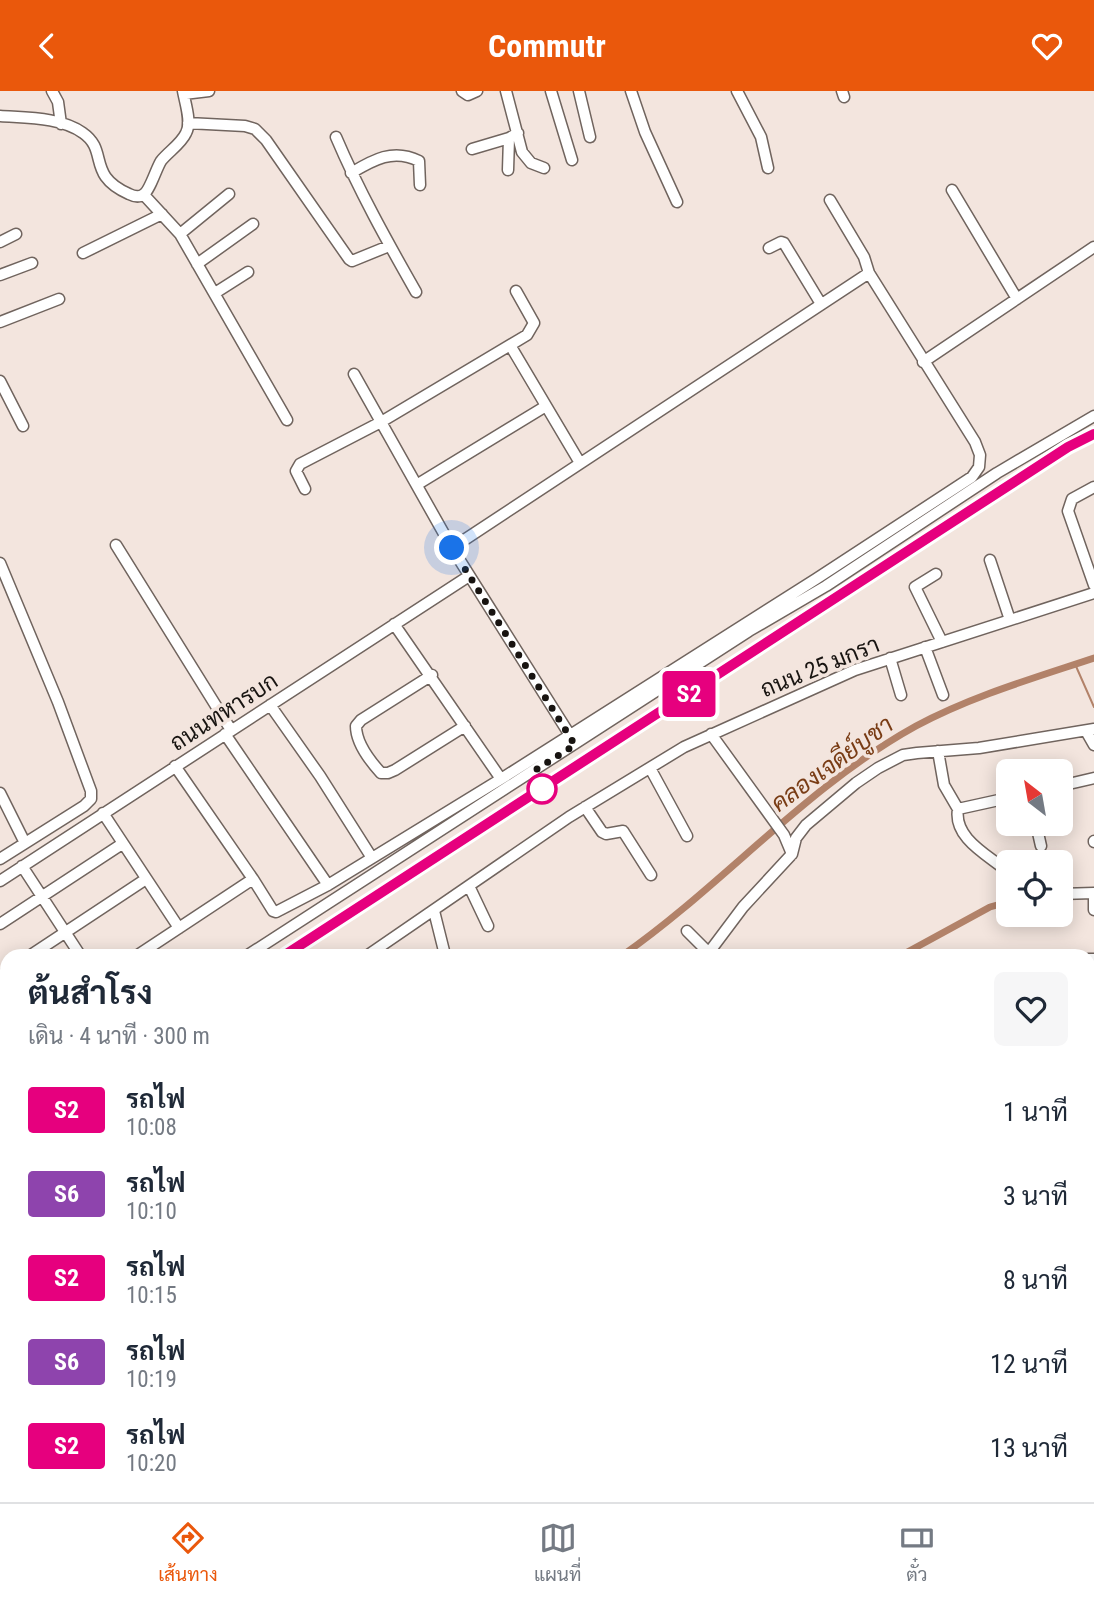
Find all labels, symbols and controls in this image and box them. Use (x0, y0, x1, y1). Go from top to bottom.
icon: back (28, 27, 66, 65)
text: Commutr (488, 27, 606, 65)
icon: heart (1028, 27, 1066, 65)
your location (434, 530, 469, 565)
street label: ถนน 25 มกรา (757, 631, 883, 703)
street label: ถนนทหารบก (165, 667, 283, 757)
line badge: S2 (658, 671, 720, 717)
text: S2 (676, 680, 702, 708)
water label: คลองเจดีย์บูชา (764, 709, 900, 820)
north arrow (996, 759, 1073, 837)
map controls (996, 759, 1073, 927)
unlabelled marker (527, 774, 557, 804)
button: locate (996, 850, 1073, 927)
button: heart (994, 972, 1068, 1046)
text: ต้นสำโรง (28, 973, 153, 1012)
text: เดิน · 4 นาที · 300 m (28, 1023, 210, 1050)
text: รถไฟ (126, 1084, 185, 1114)
text: S2 (54, 1096, 79, 1124)
text: 1 นาที (1003, 1097, 1068, 1127)
text: 10:08 (126, 1114, 177, 1141)
text: รถไฟ (126, 1168, 185, 1198)
text: S6 (54, 1180, 79, 1208)
text: 3 นาที (1003, 1181, 1068, 1211)
text: 10:10 (126, 1198, 177, 1225)
text: รถไฟ (126, 1252, 185, 1282)
text: S2 (54, 1264, 79, 1292)
text: 8 นาที (1003, 1265, 1068, 1295)
text: 10:15 (126, 1282, 177, 1309)
text: รถไฟ (126, 1336, 185, 1366)
text: S6 (54, 1348, 79, 1376)
text: 12 นาที (990, 1349, 1068, 1379)
text: 10:19 (126, 1366, 177, 1393)
text: รถไฟ (126, 1420, 185, 1450)
text: S2 (54, 1432, 79, 1460)
text: 13 นาที (990, 1433, 1068, 1463)
text: 10:20 (126, 1450, 177, 1477)
tab: เส้นทาง (158, 1519, 218, 1586)
tab: แผนที่ (534, 1519, 581, 1586)
tab: ตั๋ว (898, 1519, 936, 1586)

